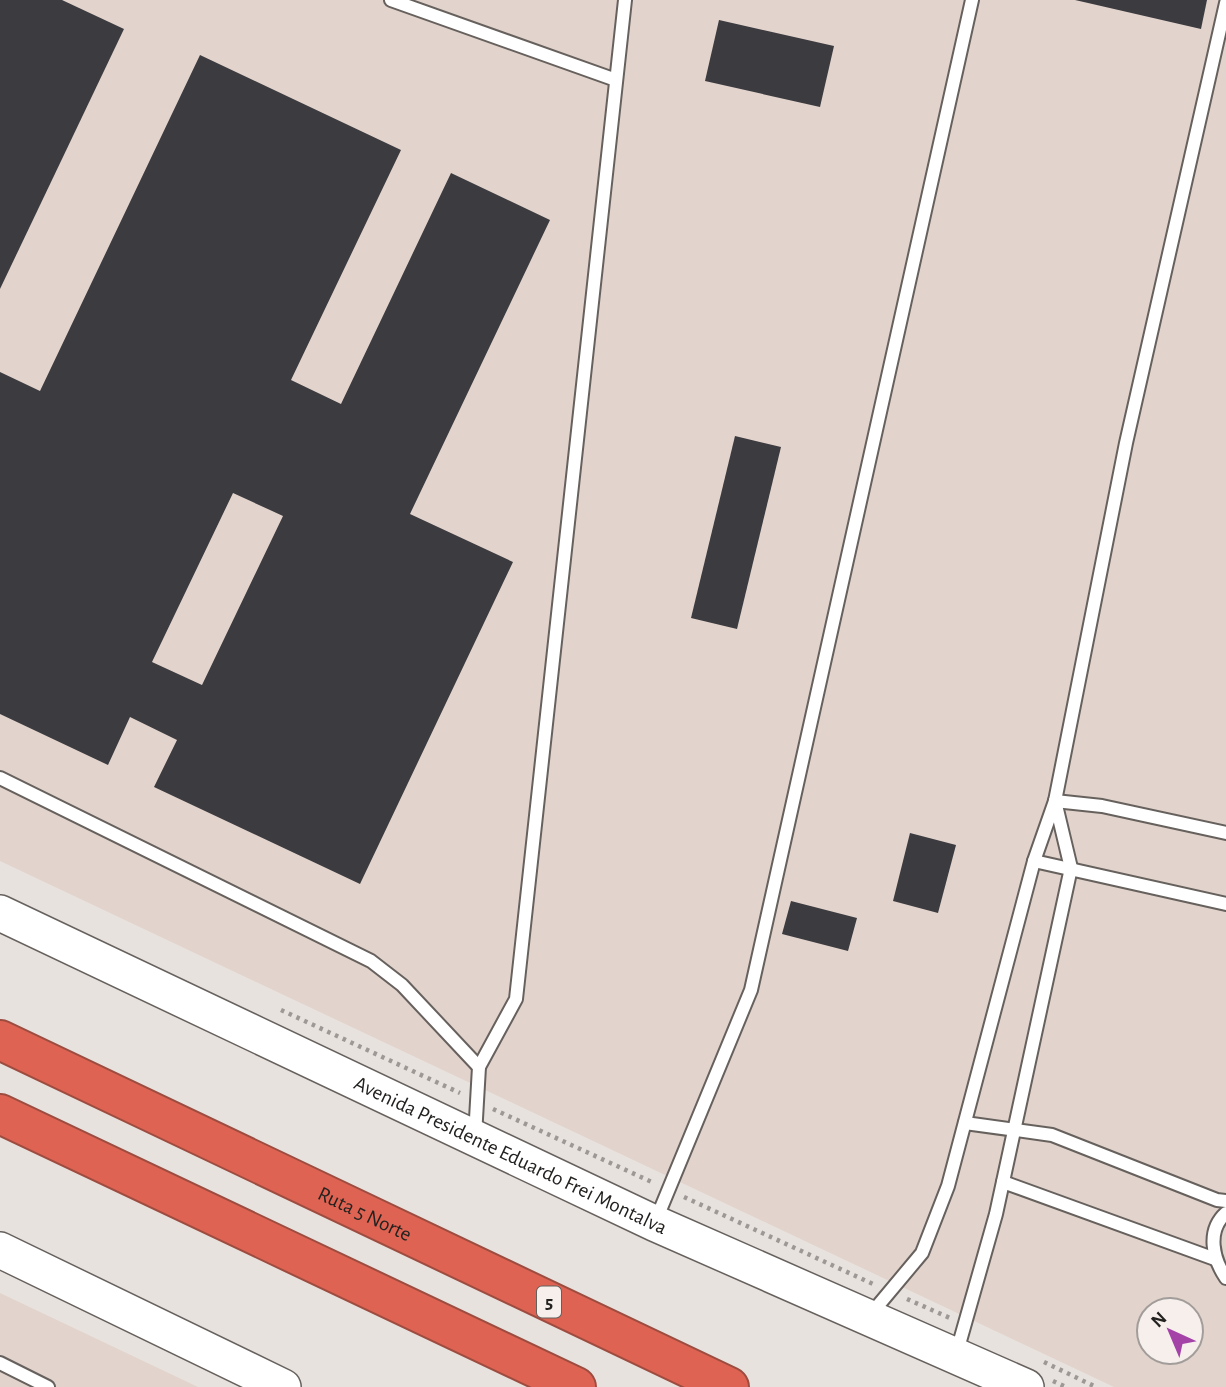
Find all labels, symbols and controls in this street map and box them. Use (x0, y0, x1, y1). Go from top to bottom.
street label: Avenida Presidente Eduardo Frei Montalva (351, 1072, 670, 1238)
street label: Ruta 5 Norte (315, 1182, 415, 1245)
road number: 5 (537, 1286, 561, 1318)
north arrow (1135, 1296, 1205, 1366)
text: N (1148, 1308, 1171, 1331)

